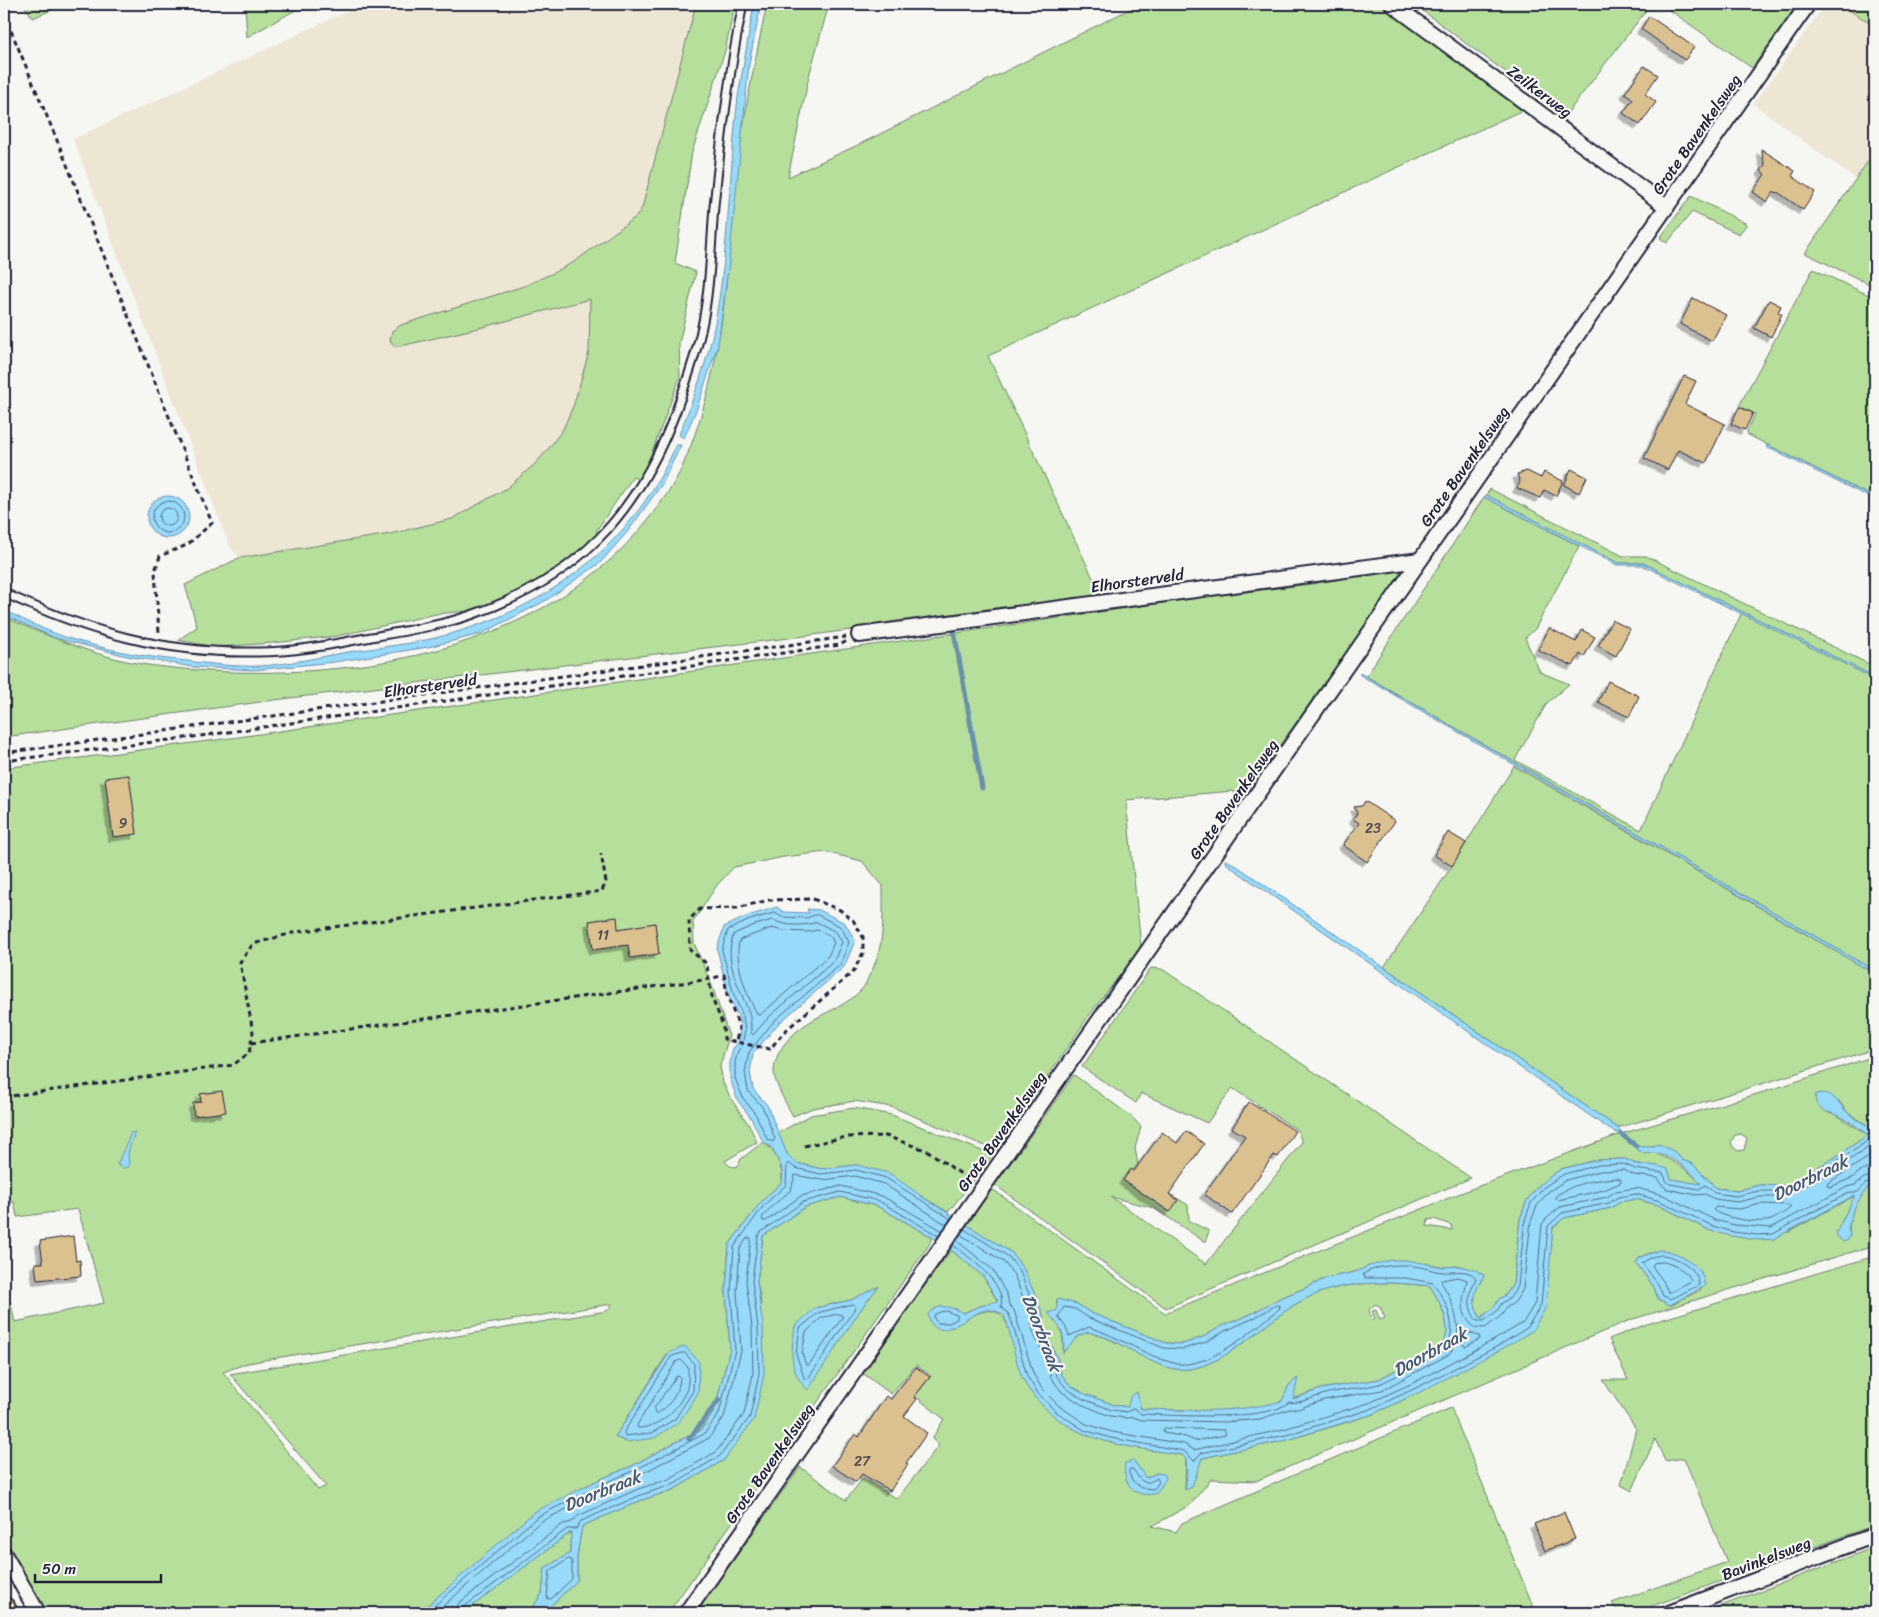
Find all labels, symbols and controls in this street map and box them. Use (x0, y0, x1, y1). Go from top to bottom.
street label: Zeilkerweg (1501, 57, 1579, 126)
street label: Grote Bavenkelsweg (1644, 68, 1749, 201)
street label: Grote Bavenkelsweg (1412, 400, 1517, 533)
street label: Elhorsterveld (1089, 559, 1187, 601)
street label: Elhorsterveld (382, 664, 480, 706)
street label: Grote Bavenkelsweg (1181, 733, 1286, 866)
house number: 9 (119, 811, 128, 836)
house number: 23 (1365, 816, 1381, 841)
house number: 11 (597, 923, 609, 948)
street label: Grote Bavenkelsweg (949, 1065, 1054, 1198)
water label: Doorbraak (1767, 1145, 1856, 1210)
water label: Doorbraak (1013, 1289, 1072, 1379)
water label: Doorbraak (1387, 1317, 1475, 1386)
street label: Grote Bavenkelsweg (717, 1397, 822, 1530)
house number: 27 (854, 1449, 871, 1474)
water label: Doorbraak (558, 1460, 648, 1521)
street label: Bavinkelsweg (1717, 1528, 1815, 1589)
scale bar (35, 1552, 161, 1584)
text: 50 m (42, 1556, 77, 1582)

